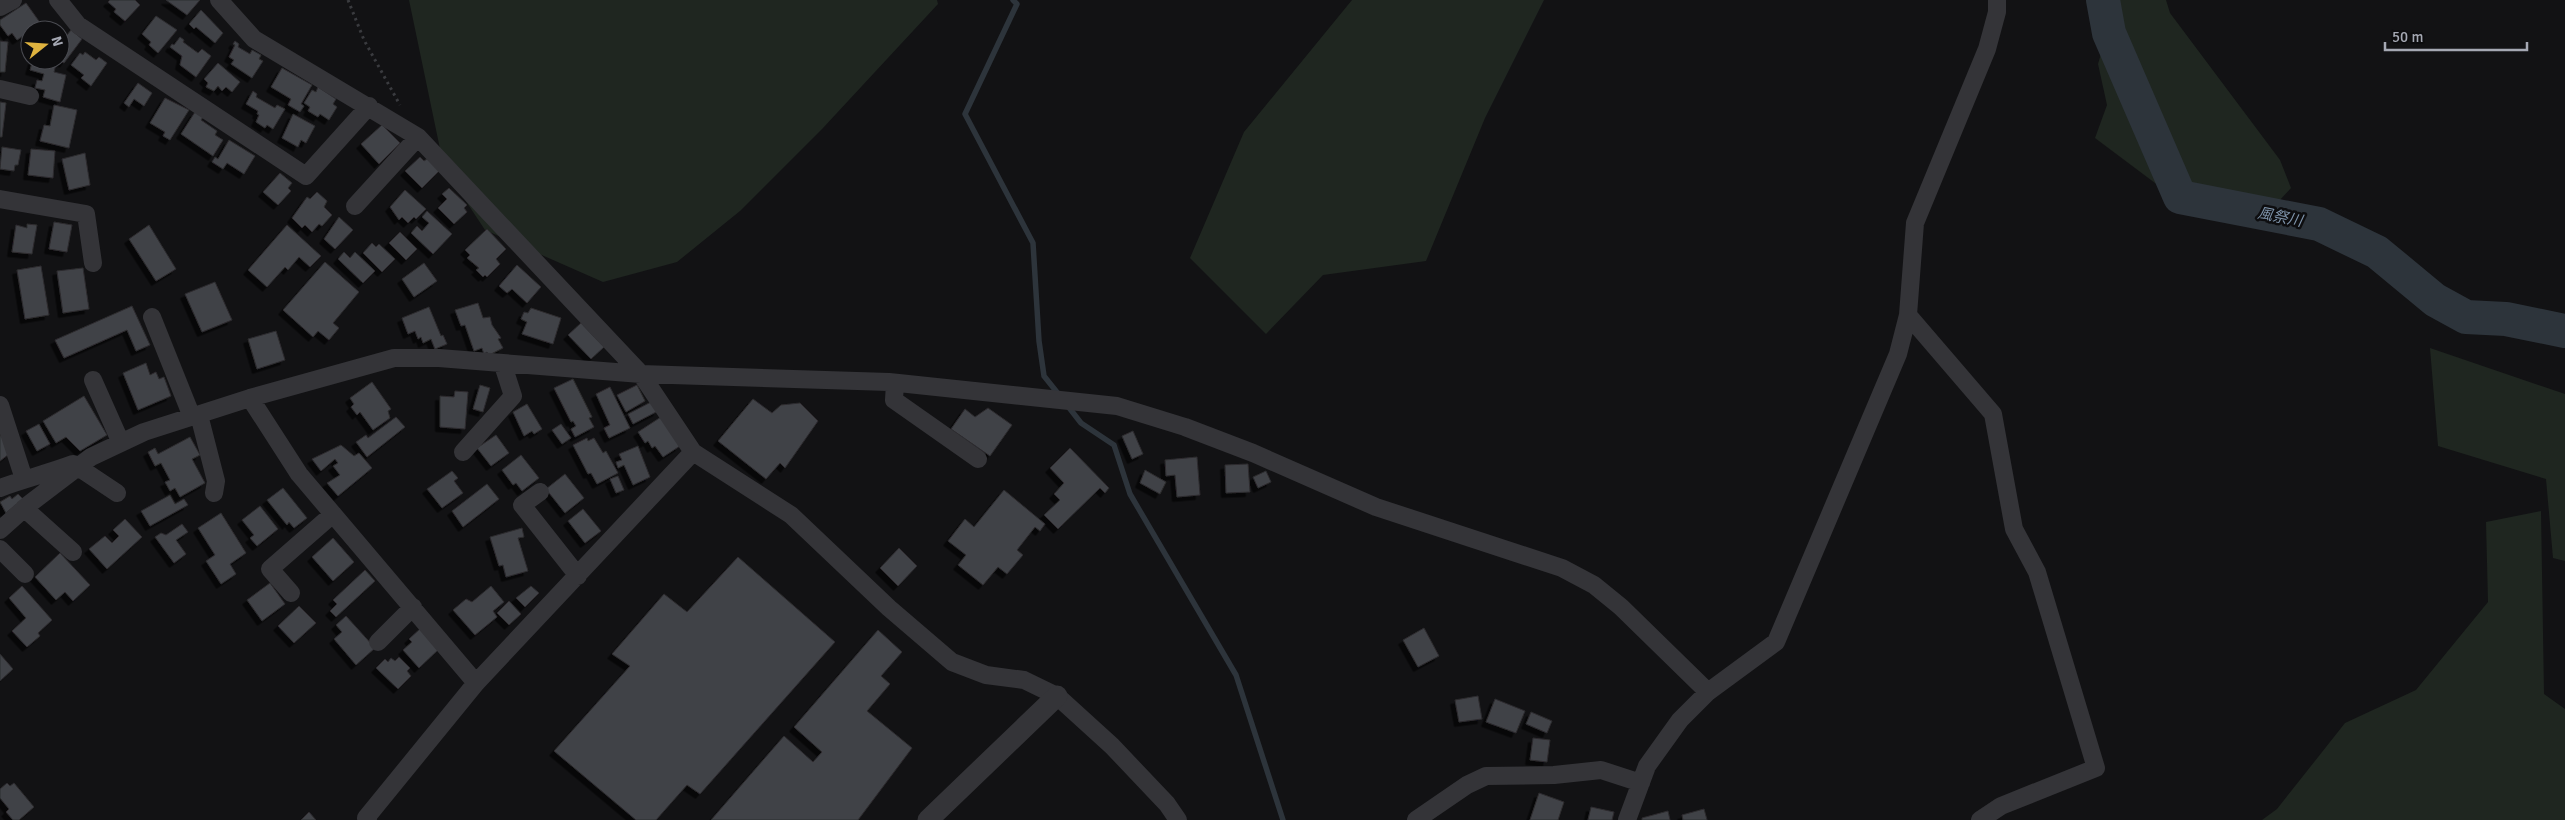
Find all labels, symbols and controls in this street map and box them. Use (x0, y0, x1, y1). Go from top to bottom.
north arrow (20, 20, 70, 70)
scale bar (2385, 20, 2528, 52)
text: 50 m (2392, 28, 2423, 46)
text: N (47, 34, 67, 48)
water label: 風祭川 (2256, 204, 2306, 231)

